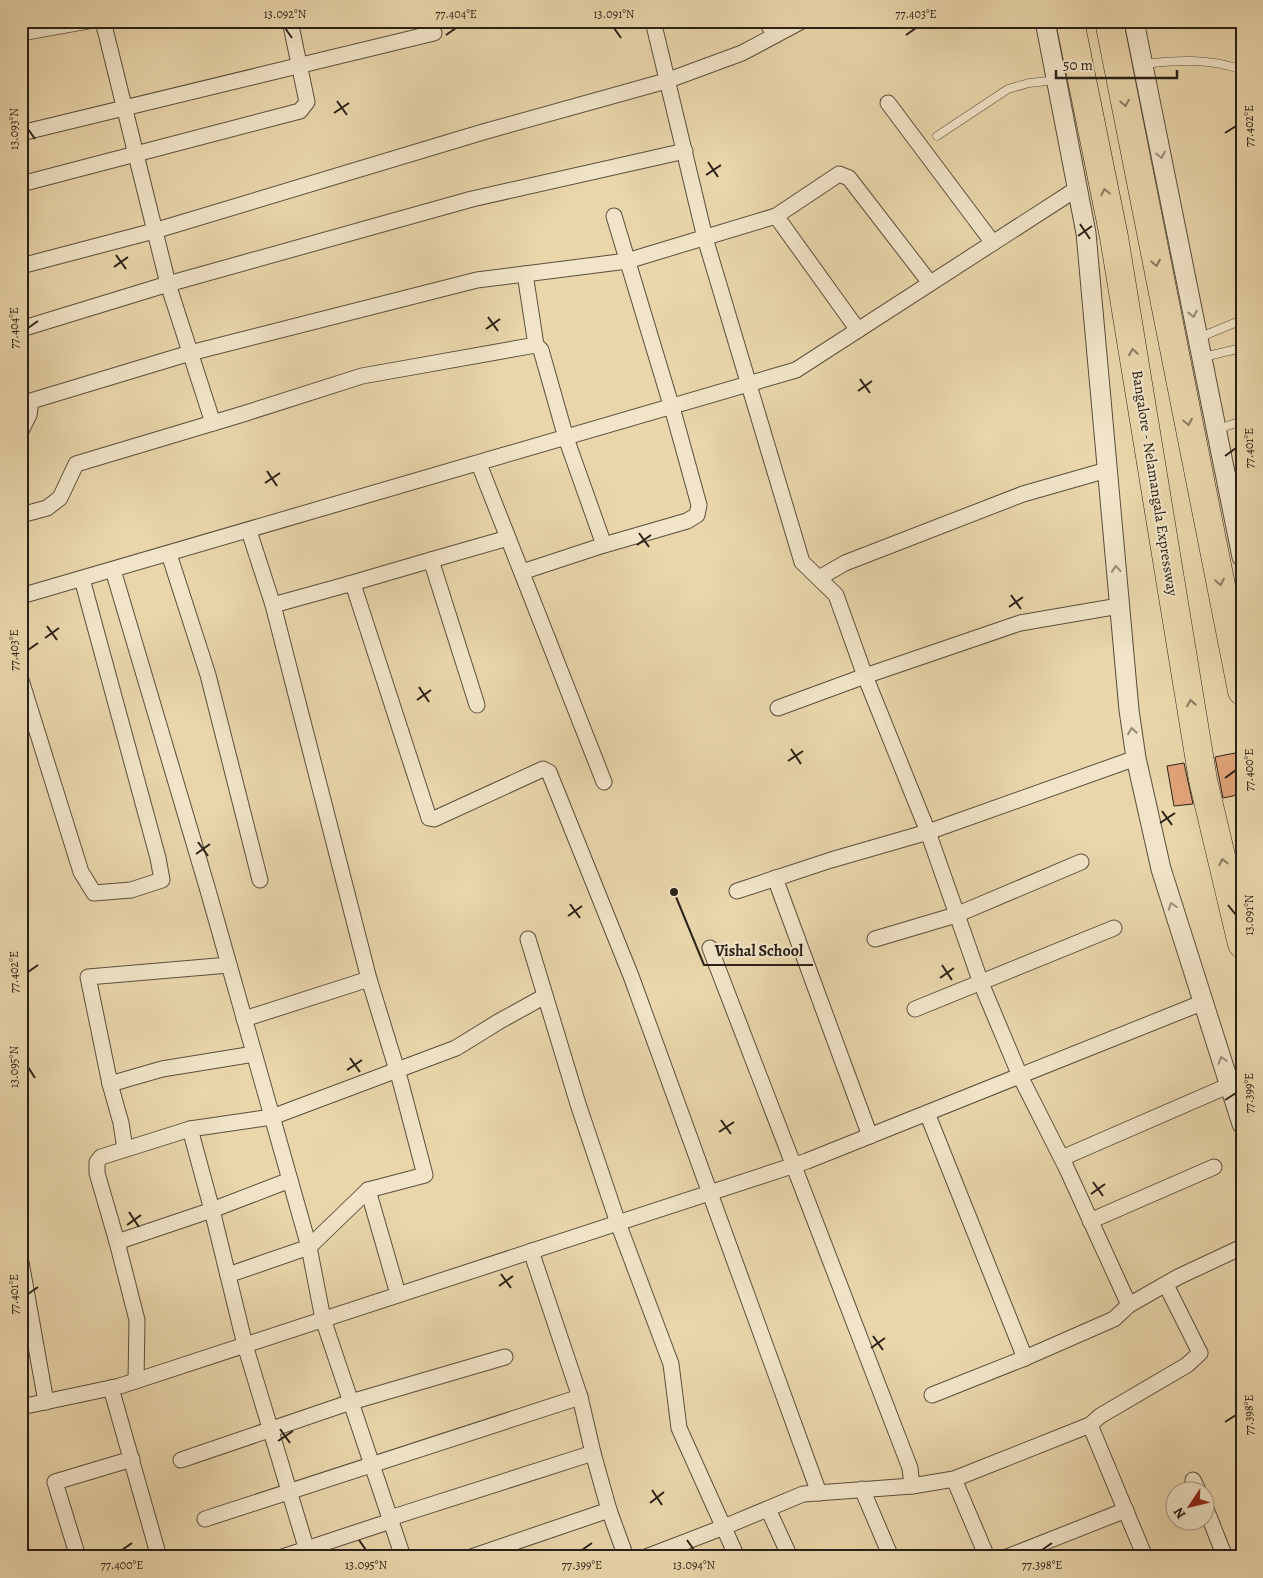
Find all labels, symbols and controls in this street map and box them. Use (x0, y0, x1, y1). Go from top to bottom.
text: 13.092°N (264, 6, 307, 22)
text: 77.404°E (435, 6, 477, 22)
text: 13.091°N (594, 6, 635, 22)
text: 77.403°E (895, 6, 937, 22)
scale bar (1056, 48, 1177, 80)
text: 50 m (1063, 55, 1093, 75)
one-way arrow (1119, 99, 1130, 108)
text: 77.402°E (1241, 105, 1257, 147)
text: 13.093°N (6, 108, 22, 150)
one-way arrow (1155, 150, 1166, 159)
one-way arrow (1100, 188, 1111, 197)
one-way arrow (1151, 258, 1161, 267)
text: 77.404°E (6, 307, 22, 349)
one-way arrow (1188, 310, 1198, 318)
one-way arrow (1128, 348, 1139, 356)
street label: Bangalore - Nelamangala Expressway (1127, 369, 1183, 598)
one-way arrow (1182, 418, 1192, 427)
text: 77.401°E (1241, 428, 1257, 468)
one-way arrow (1111, 565, 1122, 573)
one-way arrow (1214, 577, 1224, 586)
text: 77.403°E (6, 629, 22, 671)
one-way arrow (1186, 698, 1196, 707)
one-way arrow (1127, 726, 1138, 734)
text: 77.400°E (1241, 749, 1257, 791)
one-way arrow (1218, 857, 1229, 866)
text: 13.091°N (1241, 894, 1257, 935)
one-way arrow (1168, 902, 1178, 910)
callout: Vishal School (704, 934, 813, 965)
text: Vishal School (714, 940, 804, 962)
text: 77.402°E (6, 951, 22, 993)
text: 13.095°N (6, 1046, 22, 1088)
one-way arrow (1218, 1057, 1228, 1065)
text: 77.399°E (1241, 1073, 1257, 1113)
text: 77.401°E (6, 1274, 22, 1314)
text: 77.398°E (1241, 1395, 1257, 1435)
north arrow (1166, 1480, 1216, 1530)
text: N (1169, 1504, 1190, 1523)
text: 77.400°E (101, 1557, 143, 1573)
text: 13.095°N (345, 1557, 387, 1573)
text: 77.399°E (562, 1557, 602, 1573)
text: 13.094°N (673, 1557, 716, 1573)
text: 77.398°E (1022, 1557, 1062, 1573)

